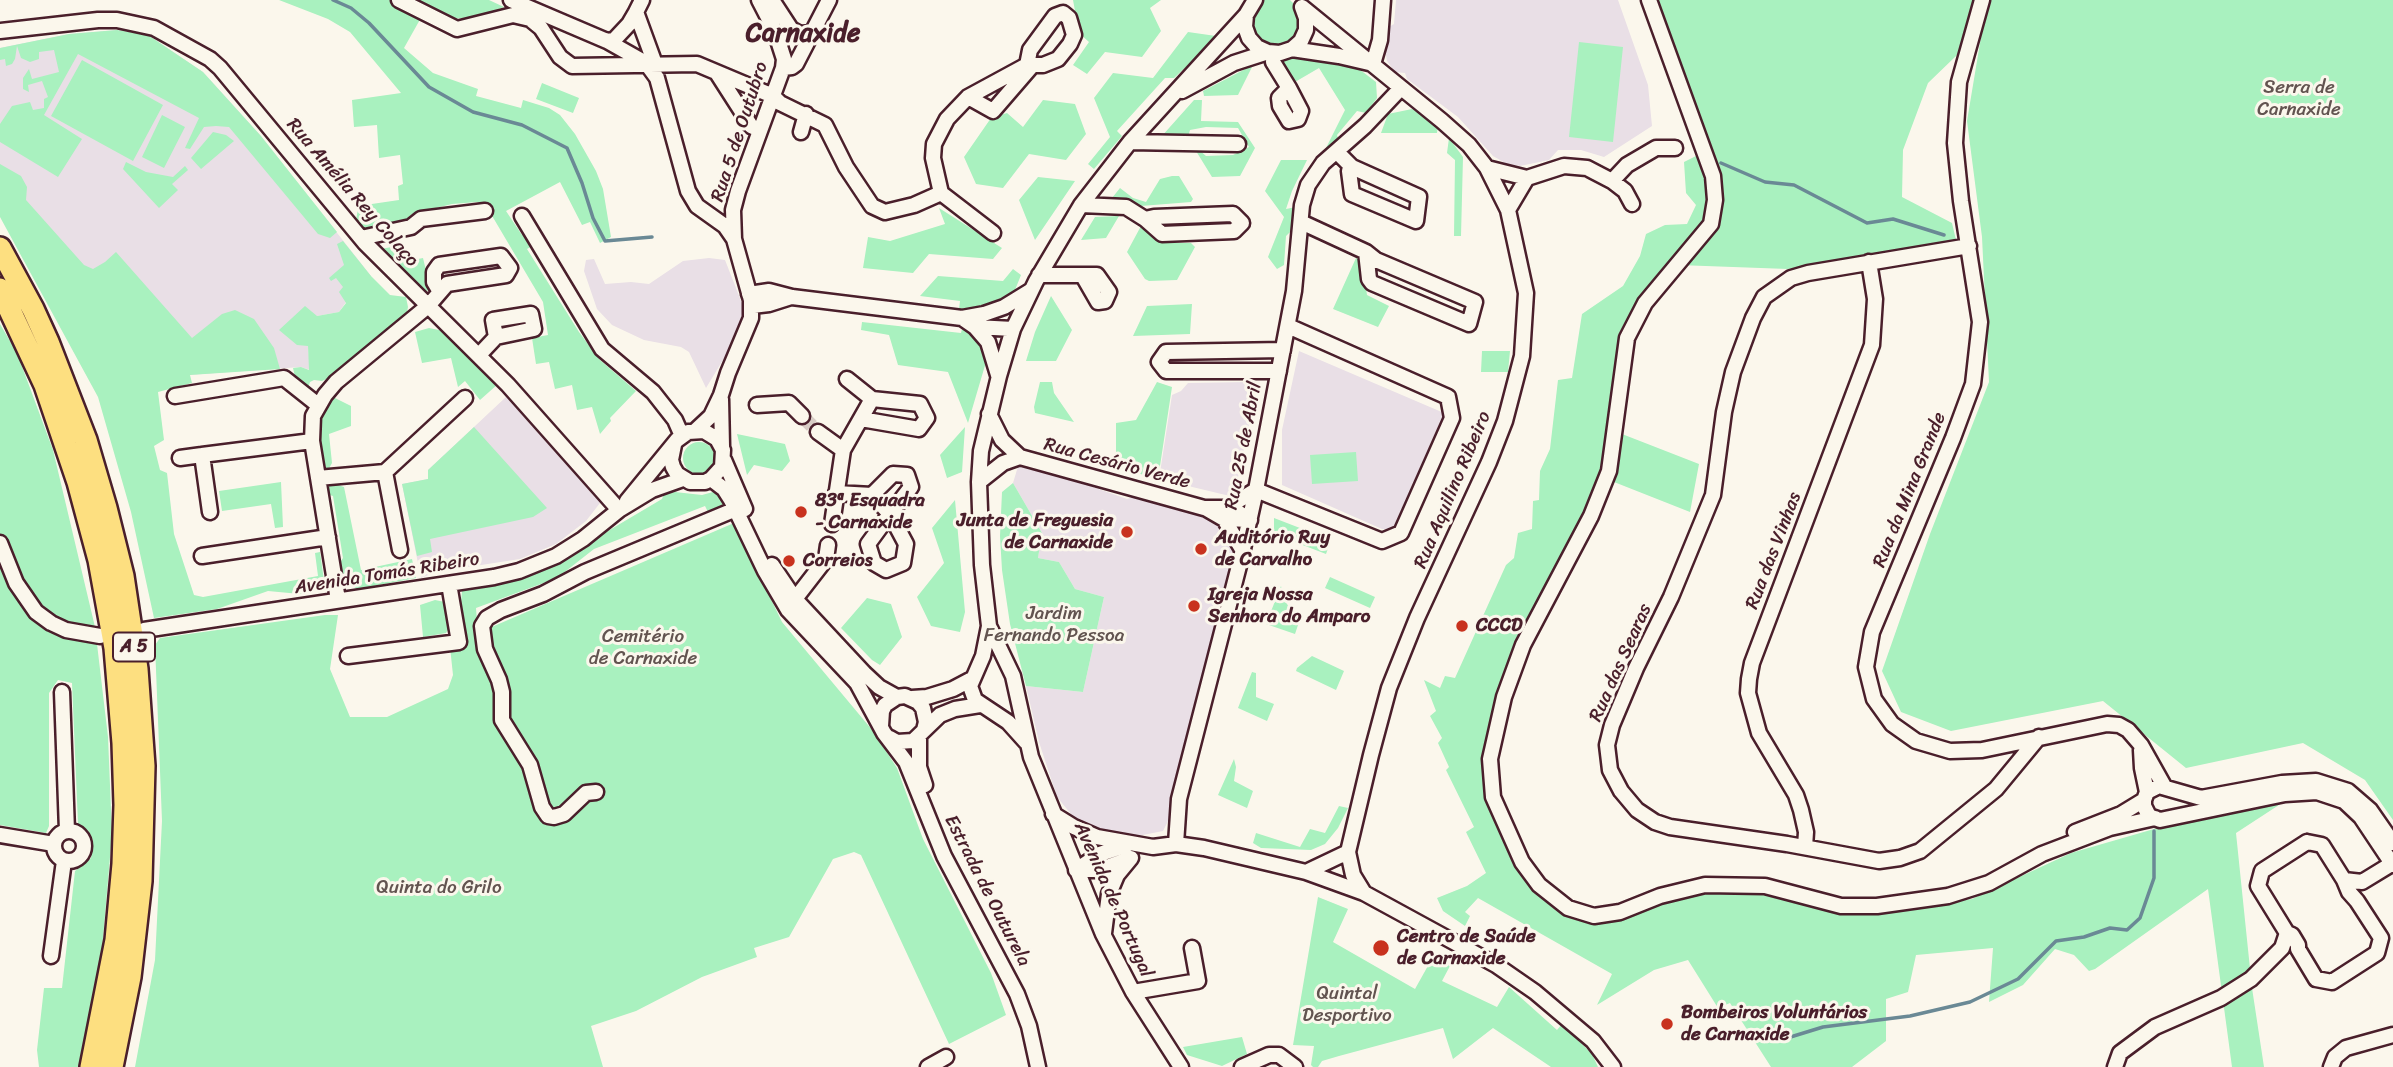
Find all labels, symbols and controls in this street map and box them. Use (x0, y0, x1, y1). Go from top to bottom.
district label: Carnaxide (746, 18, 860, 50)
street label: Rua 5 de Outubro (707, 59, 773, 205)
park label: Serra de Carnaxide (2257, 77, 2341, 121)
street label: Rua Amélia Rey Colaço (281, 114, 423, 272)
street label: Rua 25 de Abril (1220, 380, 1268, 512)
street label: Rua Aquilino Ribeiro (1410, 408, 1496, 572)
street label: Rua da Mina Grande (1868, 409, 1952, 571)
street label: Rua Cesário Verde (1041, 434, 1193, 494)
street label: Rua das Vinhas (1741, 489, 1807, 613)
place label: 83ª Esquadra - Carnaxide (815, 490, 925, 534)
marker: 83ª Esquadra - Carnaxide (793, 504, 809, 520)
place label: Junta de Freguesia de Carnaxide (957, 510, 1113, 554)
marker: Junta de Freguesia de Carnaxide (1119, 524, 1135, 540)
place label: Auditório Ruy de Carvalho (1215, 527, 1330, 571)
marker: Auditório Ruy de Carvalho (1193, 541, 1209, 557)
street label: Avenida Tomás Ribeiro (293, 548, 481, 600)
place label: Correios (803, 550, 873, 572)
marker: Correios (781, 553, 797, 569)
place label: Igreja Nossa Senhora do Amparo (1208, 584, 1370, 628)
marker: Igreja Nossa Senhora do Amparo (1186, 598, 1202, 614)
street label: Rua das Searas (1585, 600, 1657, 726)
park label: Jardim Fernando Pessoa (984, 603, 1124, 647)
place label: CCCD (1476, 615, 1522, 637)
marker: CCCD (1454, 618, 1470, 634)
park label: Cemitério de Carnaxide (589, 626, 697, 670)
road number: A 5 (113, 632, 155, 662)
street label: Estrada de Outurela (939, 811, 1035, 971)
street label: Avenida de Portugal (1068, 819, 1158, 981)
park label: Quinta do Grilo (376, 877, 502, 899)
place label: Centro de Saúde de Carnaxide (1397, 926, 1536, 970)
marker: Centro de Saúde de Carnaxide (1371, 938, 1391, 958)
park label: Quintal Desportivo (1302, 983, 1392, 1027)
place label: Bombeiros Voluntários de Carnaxide (1681, 1002, 1867, 1046)
marker: Bombeiros Voluntários de Carnaxide (1659, 1016, 1675, 1032)

